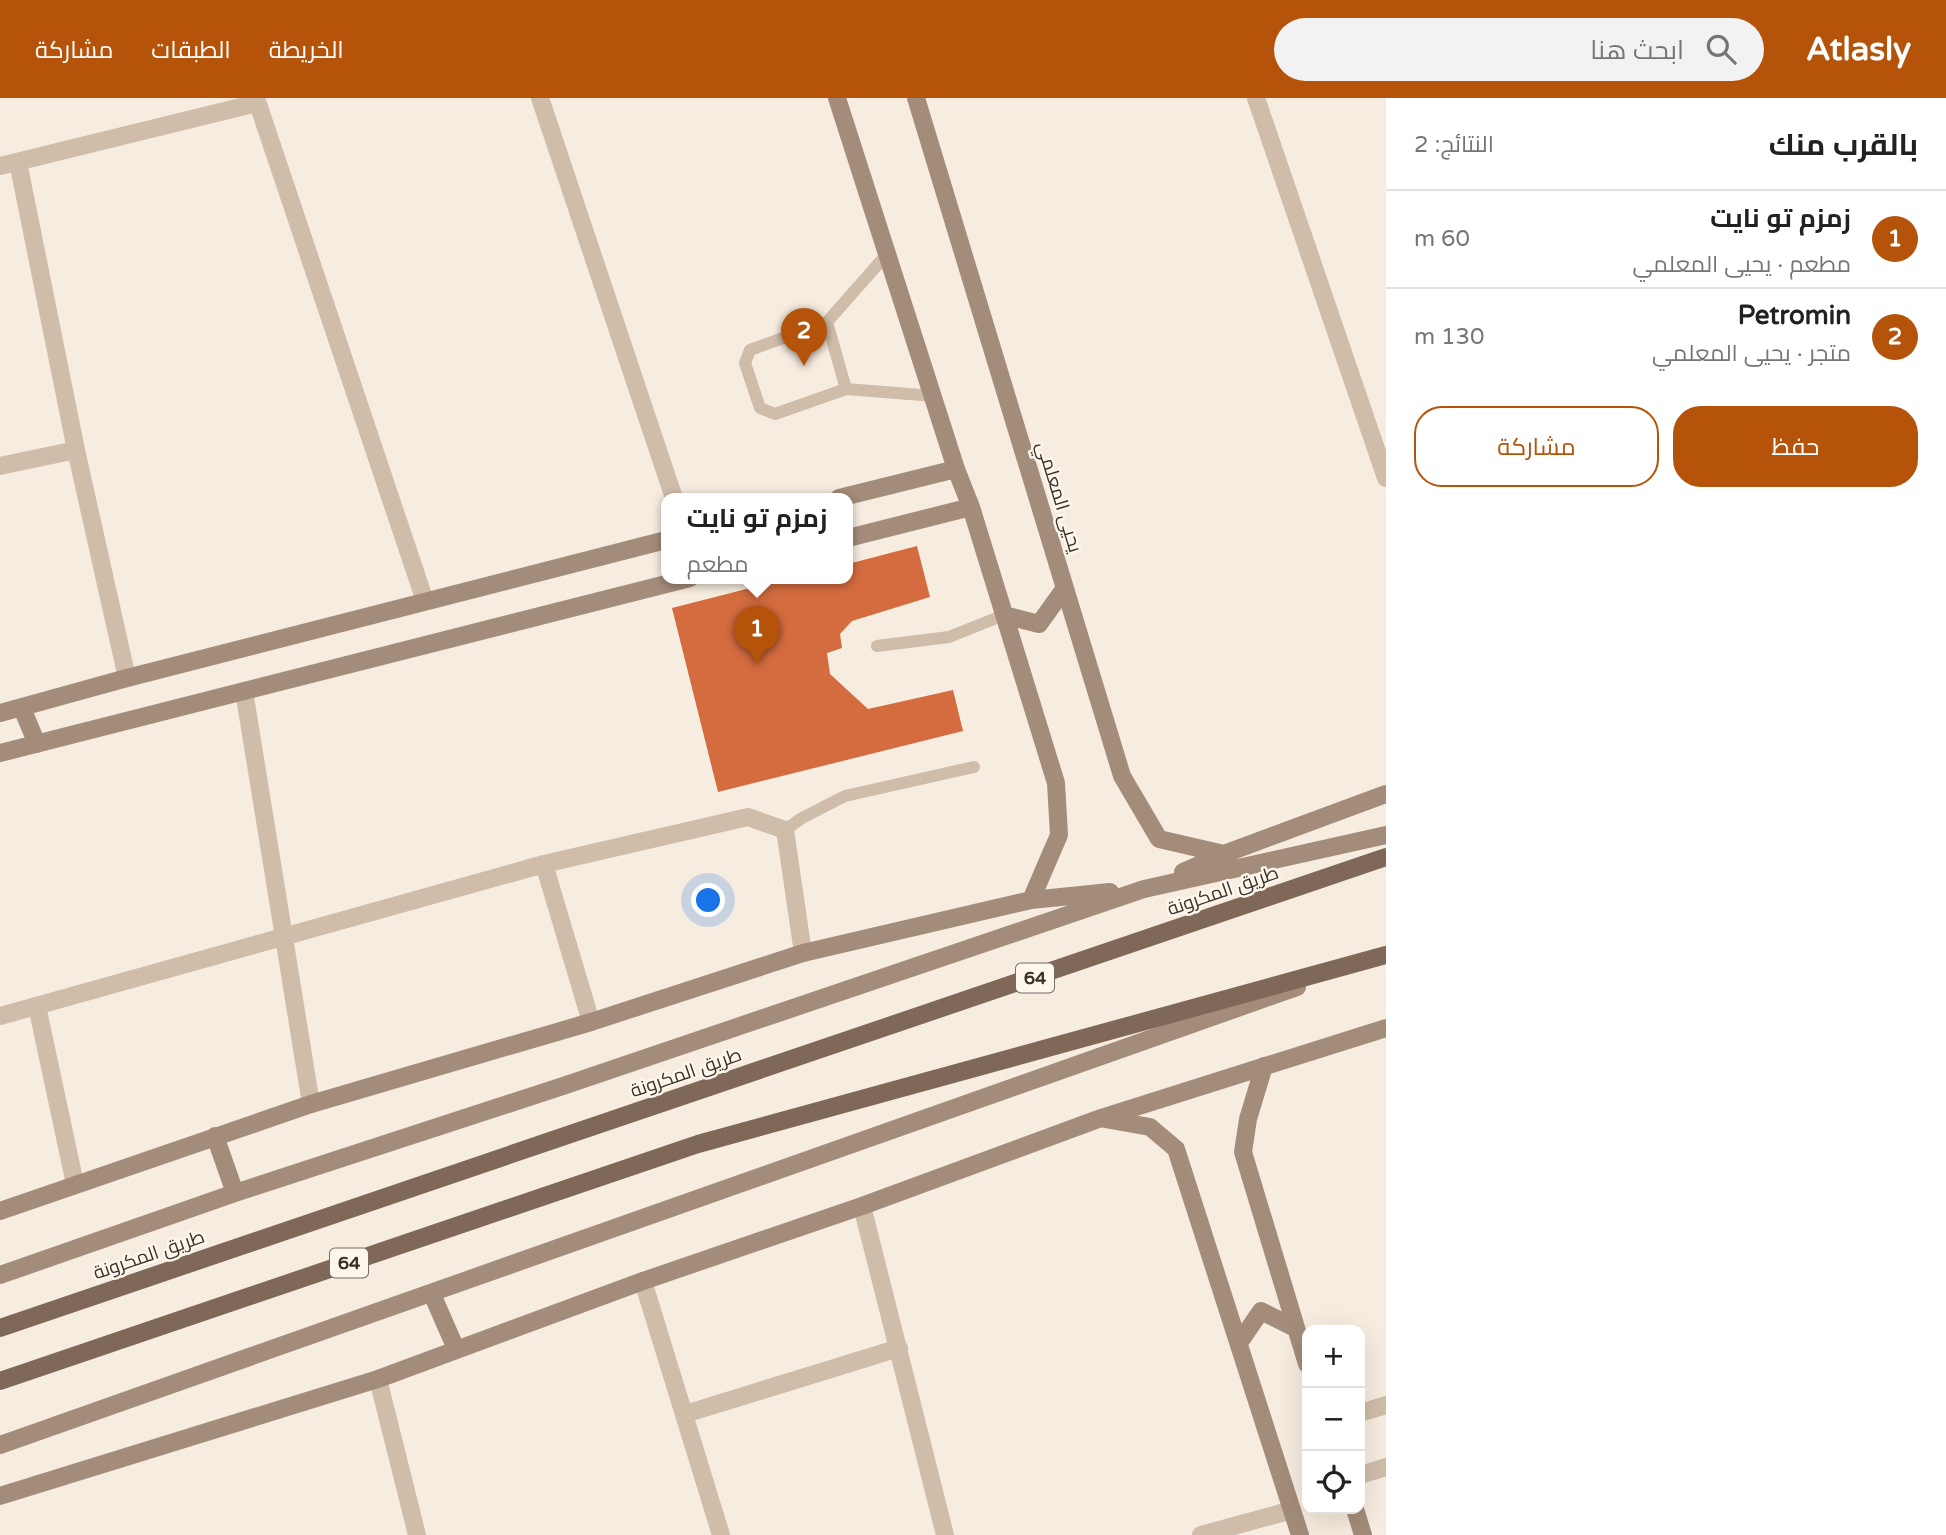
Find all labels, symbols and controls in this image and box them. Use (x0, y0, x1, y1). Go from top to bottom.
search box (1274, 18, 1764, 81)
icon: search (1702, 30, 1740, 68)
text: Atlasly (1806, 30, 1911, 69)
text: ابحث هنا (1590, 35, 1684, 66)
text: مشاركة (35, 36, 113, 65)
text: الطبقات (151, 36, 231, 65)
text: الخريطة (269, 36, 344, 65)
text: بالقرب منك (1769, 127, 1918, 164)
text: النتائج: 2 (1414, 131, 1494, 159)
text: زمزم تو نايت (1710, 203, 1851, 234)
text: 60 m (1414, 225, 1470, 253)
text: 1 (1888, 225, 1902, 253)
text: مطعم · يحيى المعلمي (1633, 251, 1851, 279)
text: Petromin (1738, 300, 1851, 331)
pin: 2 (781, 308, 827, 366)
text: 130 m (1414, 323, 1484, 351)
text: 2 (1888, 323, 1902, 351)
text: متجر · يحيى المعلمي (1652, 340, 1851, 368)
button: مشاركة (1414, 406, 1659, 487)
button: حفظ (1673, 406, 1918, 487)
street label: يحيى المعلمي (1029, 439, 1086, 556)
popup (661, 493, 853, 584)
text: زمزم تو نايت (687, 503, 827, 534)
text: مطعم (687, 551, 748, 579)
pin: 1 (734, 606, 780, 664)
street label: طريق المكرونة (1165, 862, 1282, 921)
your location (691, 883, 725, 917)
road number: 64 (1016, 964, 1054, 992)
street label: طريق المكرونة (628, 1044, 745, 1103)
street label: طريق المكرونة (91, 1226, 208, 1285)
road number: 64 (330, 1248, 368, 1278)
map controls (1302, 1325, 1365, 1514)
button: + (1302, 1325, 1365, 1388)
button: − (1302, 1388, 1365, 1451)
button: locate (1302, 1451, 1365, 1514)

